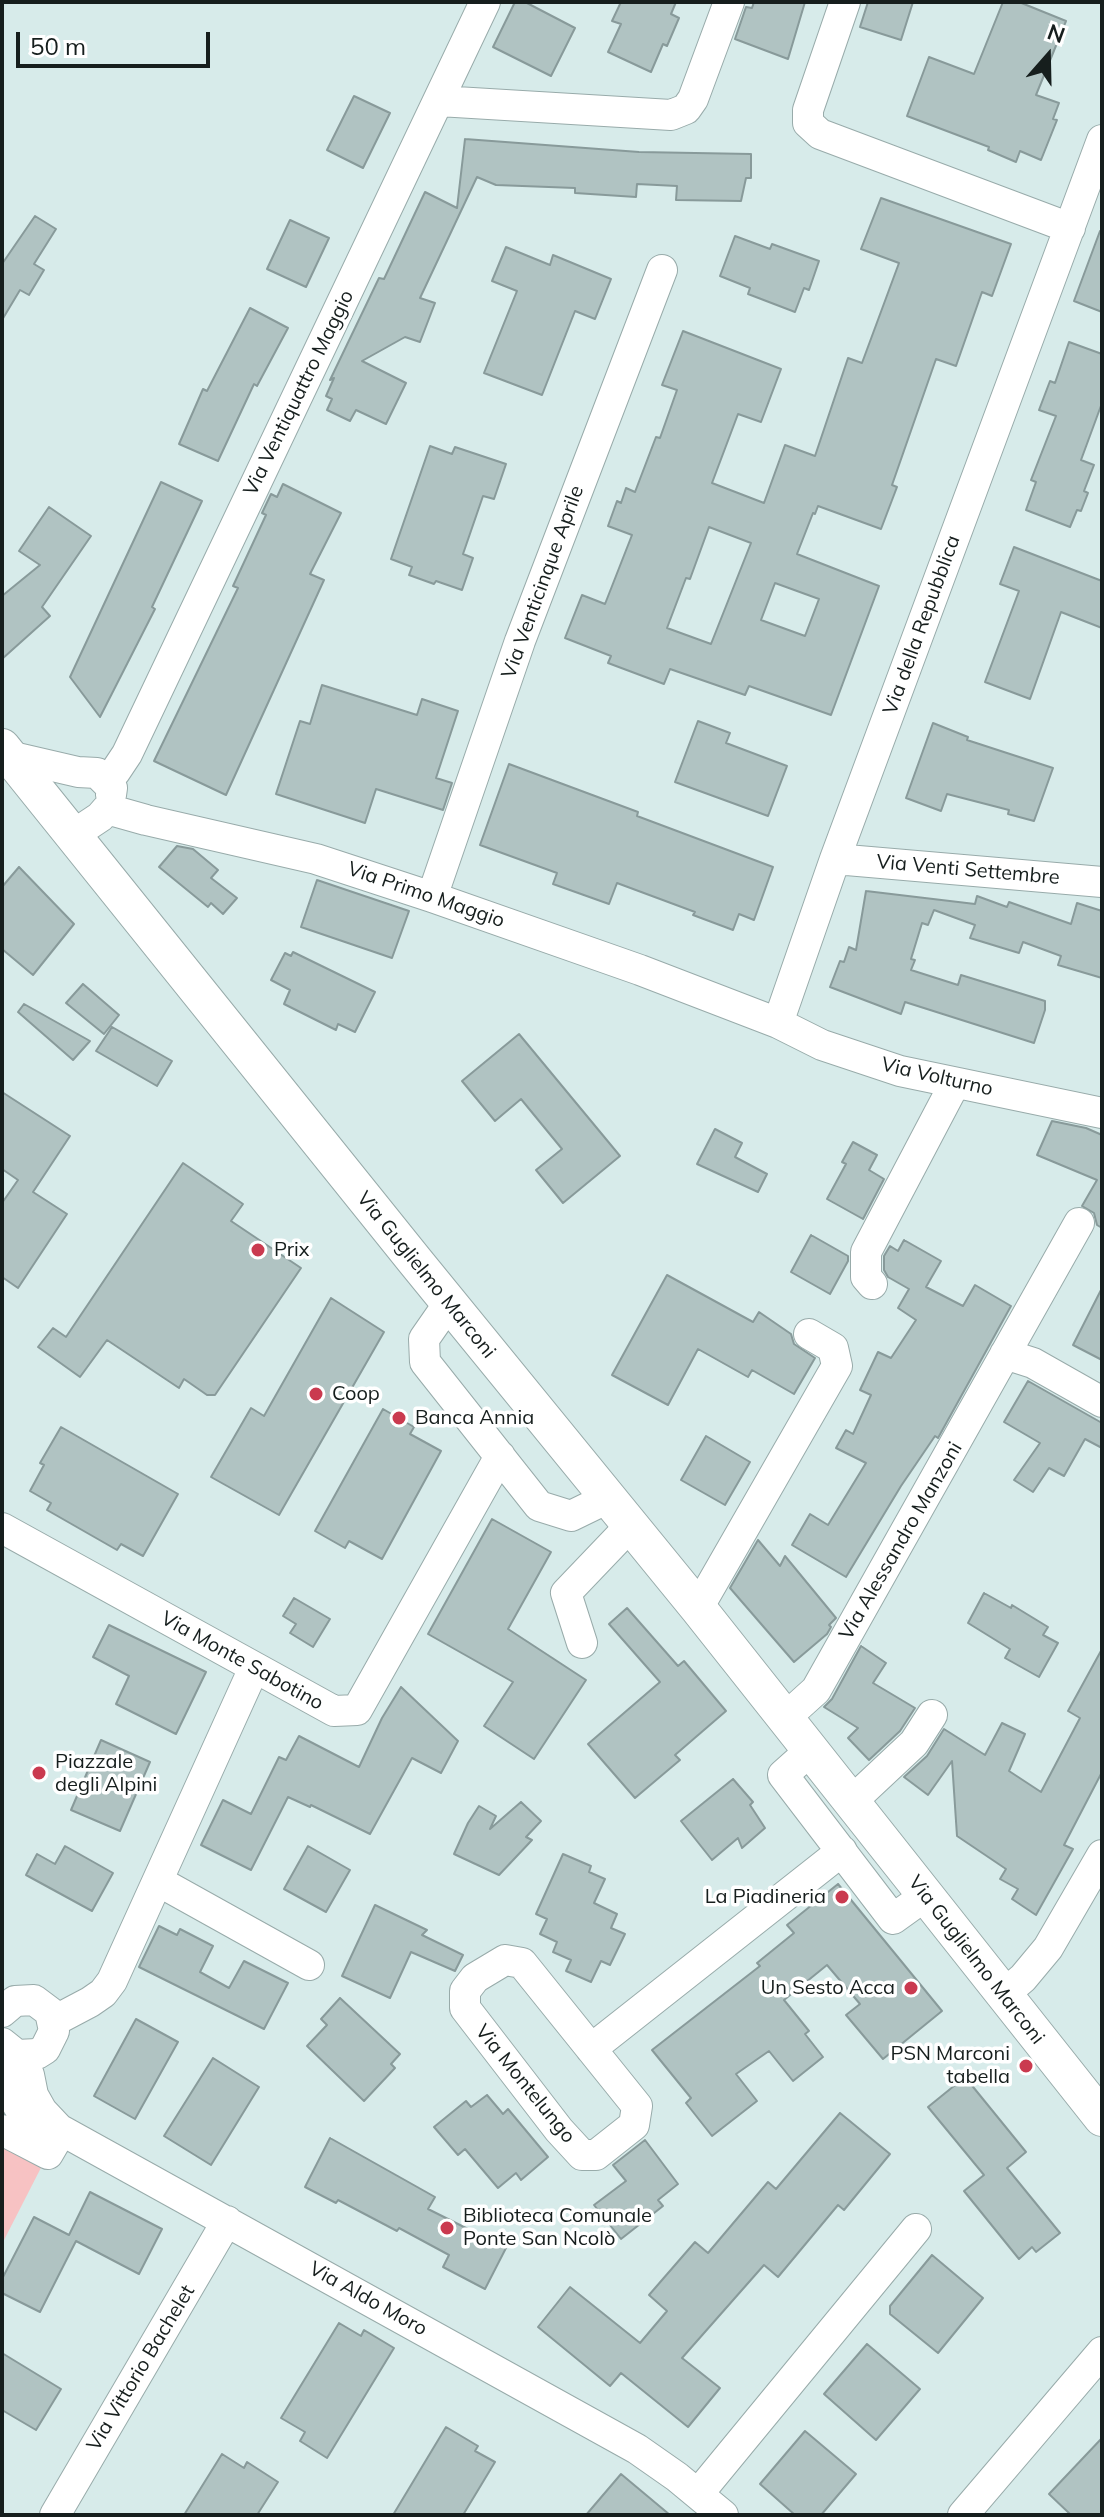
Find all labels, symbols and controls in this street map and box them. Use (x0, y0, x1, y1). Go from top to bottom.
scale bar (20, 16, 214, 66)
north arrow (1008, 16, 1088, 96)
text: N (1044, 17, 1069, 49)
text: 50 m (30, 31, 86, 61)
street label: Via Ventiquattro Maggio (239, 286, 359, 500)
street label: Via Venticinque Aprile (497, 482, 589, 682)
street label: Via della Repubblica (878, 532, 966, 718)
street label: Via Venti Settembre (875, 850, 1061, 890)
street label: Via Primo Maggio (344, 857, 508, 933)
street label: Via Volturno (879, 1053, 995, 1101)
street label: Via Guglielmo Marconi (351, 1187, 501, 1363)
place label: Prix (274, 1238, 310, 1262)
marker: Prix (249, 1241, 267, 1259)
place label: Coop (332, 1382, 380, 1406)
marker: Coop (307, 1385, 325, 1403)
place label: Banca Annia (415, 1406, 534, 1430)
marker: Banca Annia (390, 1409, 408, 1427)
street label: Via Alessandro Manzoni (834, 1438, 968, 1644)
street label: Via Monte Sabotino (157, 1606, 327, 1716)
place label: Piazzale degli Alpini (55, 1750, 157, 1797)
marker: Piazzale degli Alpini (30, 1764, 48, 1782)
street label: Via Guglielmo Marconi (903, 1871, 1049, 2049)
place label: La Piadineria (705, 1885, 826, 1909)
marker: La Piadineria (833, 1888, 851, 1906)
place label: Un Sesto Acca (761, 1976, 895, 2000)
marker: Un Sesto Acca (902, 1979, 920, 1997)
street label: Via Montelungo (470, 2020, 580, 2148)
place label: PSN Marconi tabella (890, 2042, 1010, 2089)
marker: PSN Marconi tabella (1017, 2057, 1035, 2075)
place label: Biblioteca Comunale Ponte San Ncolò (463, 2204, 652, 2251)
marker: Biblioteca Comunale Ponte San Ncolò (438, 2219, 456, 2237)
street label: Via Aldo Moro (305, 2257, 431, 2341)
street label: Via Vittorio Bachelet (82, 2281, 200, 2455)

